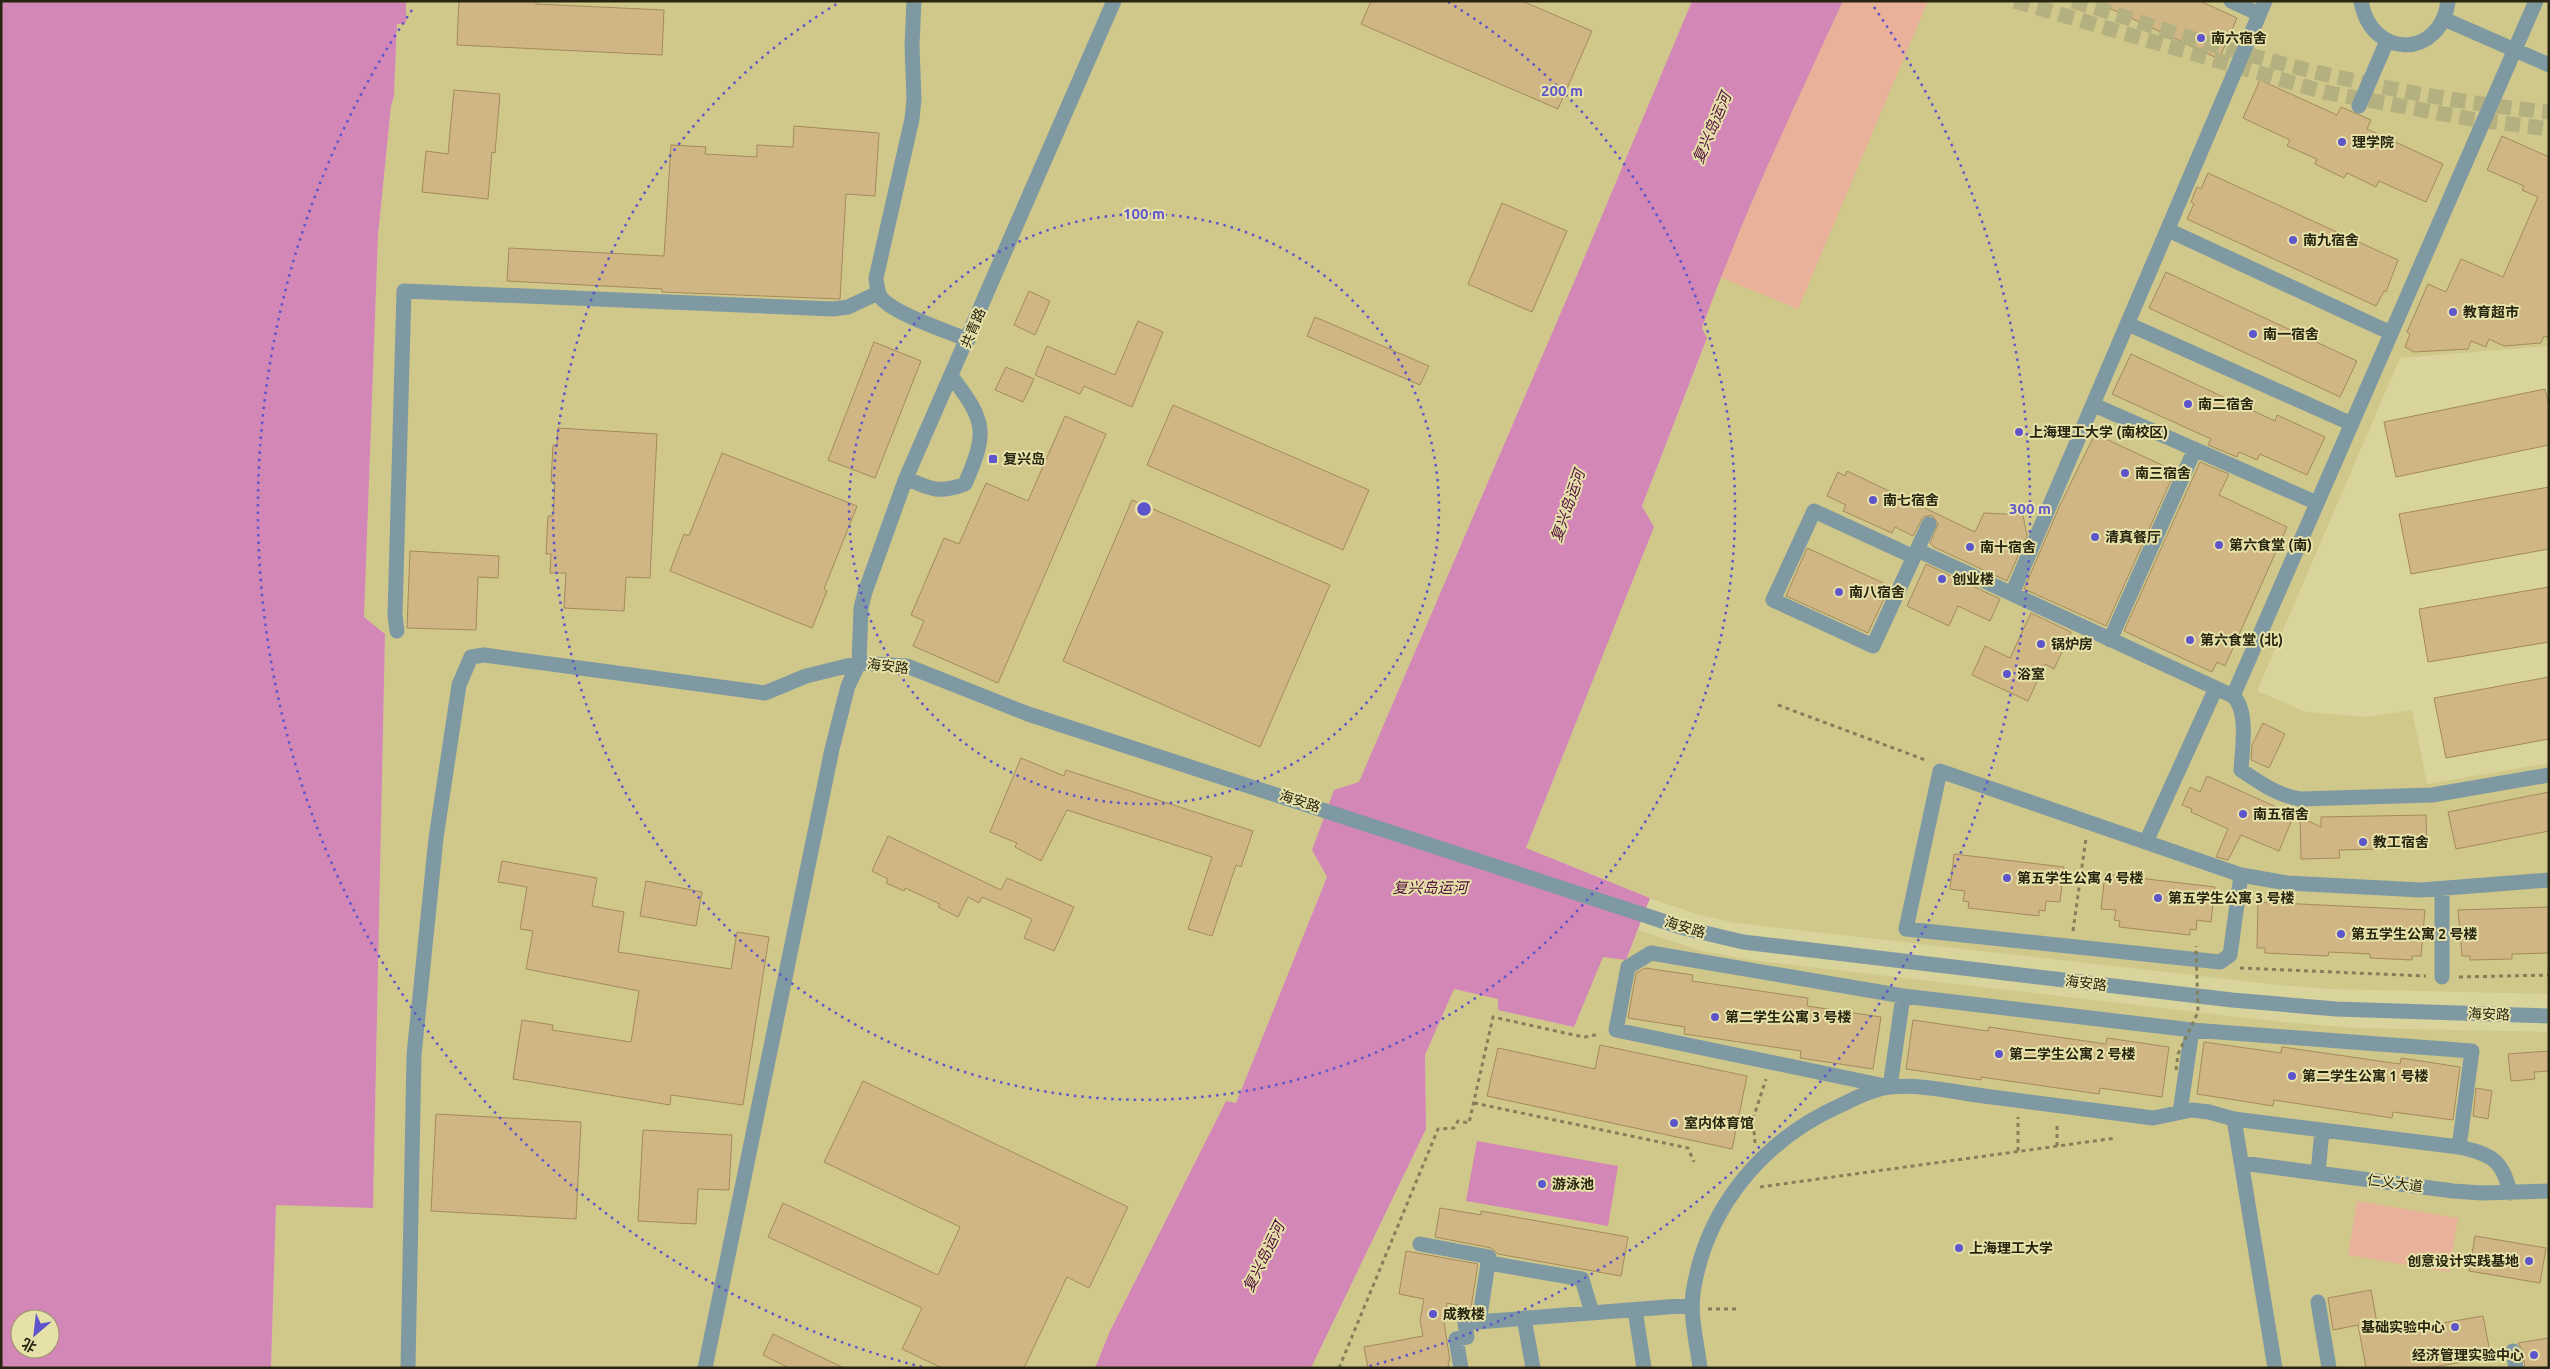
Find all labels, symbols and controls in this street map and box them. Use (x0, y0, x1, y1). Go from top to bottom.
place label: 南六宿舍 (2211, 30, 2267, 46)
marker: 南六宿舍 (2195, 32, 2207, 44)
text: 200 m (1541, 82, 1583, 99)
water label: 复兴岛运河 (1689, 87, 1735, 166)
place label: 理学院 (2352, 134, 2394, 150)
marker: 理学院 (2336, 136, 2348, 148)
text: 100 m (1123, 205, 1165, 222)
place label: 南九宿舍 (2303, 232, 2359, 248)
marker: 南九宿舍 (2287, 234, 2299, 246)
place label: 教育超市 (2463, 304, 2519, 320)
street label: 共青路 (957, 306, 989, 350)
marker: 教育超市 (2447, 306, 2459, 318)
place label: 南一宿舍 (2263, 326, 2319, 342)
marker: 南一宿舍 (2247, 328, 2259, 340)
place label: 南二宿舍 (2198, 396, 2254, 412)
marker: 南二宿舍 (2182, 398, 2194, 410)
place label: 上海理工大学 (南校区) (2029, 424, 2168, 440)
marker: 上海理工大学 (南校区) (2013, 426, 2025, 438)
place label: 复兴岛 (1003, 451, 1045, 467)
marker: 复兴岛 (987, 453, 999, 465)
water label: 复兴岛运河 (1547, 465, 1589, 544)
place label: 南三宿舍 (2135, 465, 2191, 481)
marker: 南三宿舍 (2119, 467, 2131, 479)
place label: 南七宿舍 (1883, 492, 1939, 508)
marker: 南七宿舍 (1867, 494, 1879, 506)
centre of rings (1135, 500, 1153, 518)
text: 300 m (2009, 500, 2051, 517)
place label: 清真餐厅 (2105, 529, 2161, 545)
marker: 清真餐厅 (2089, 531, 2101, 543)
place label: 第六食堂 (南) (2229, 537, 2312, 553)
place label: 南十宿舍 (1980, 539, 2036, 555)
marker: 第六食堂 (南) (2213, 539, 2225, 551)
marker: 南十宿舍 (1964, 541, 1976, 553)
place label: 创业楼 (1952, 571, 1994, 587)
marker: 创业楼 (1936, 573, 1948, 585)
place label: 南八宿舍 (1849, 584, 1905, 600)
marker: 南八宿舍 (1833, 586, 1845, 598)
place label: 第六食堂 (北) (2200, 632, 2283, 648)
marker: 第六食堂 (北) (2184, 634, 2196, 646)
place label: 锅炉房 (2051, 636, 2093, 652)
marker: 锅炉房 (2035, 638, 2047, 650)
street label: 海安路 (866, 656, 910, 676)
place label: 浴室 (2017, 666, 2045, 682)
marker: 浴室 (2001, 668, 2013, 680)
street label: 海安路 (1278, 787, 1322, 815)
place label: 南五宿舍 (2253, 806, 2309, 822)
marker: 南五宿舍 (2237, 808, 2249, 820)
place label: 教工宿舍 (2373, 834, 2429, 850)
marker: 教工宿舍 (2357, 836, 2369, 848)
place label: 第五学生公寓 4 号楼 (2017, 870, 2144, 886)
marker: 第五学生公寓 4 号楼 (2001, 872, 2013, 884)
water label: 复兴岛运河 (1392, 879, 1470, 896)
place label: 第五学生公寓 3 号楼 (2168, 890, 2295, 906)
marker: 第五学生公寓 3 号楼 (2152, 892, 2164, 904)
street label: 海安路 (1663, 913, 1707, 941)
place label: 第五学生公寓 2 号楼 (2351, 926, 2478, 942)
marker: 第五学生公寓 2 号楼 (2335, 928, 2347, 940)
street label: 海安路 (2064, 973, 2108, 993)
street label: 海安路 (2468, 1005, 2510, 1023)
place label: 第二学生公寓 3 号楼 (1725, 1009, 1852, 1025)
marker: 第二学生公寓 3 号楼 (1709, 1011, 1721, 1023)
place label: 第二学生公寓 2 号楼 (2009, 1046, 2136, 1062)
marker: 第二学生公寓 2 号楼 (1993, 1048, 2005, 1060)
place label: 第二学生公寓 1 号楼 (2302, 1068, 2429, 1084)
marker: 第二学生公寓 1 号楼 (2286, 1070, 2298, 1082)
place label: 室内体育馆 (1684, 1115, 1754, 1131)
marker: 室内体育馆 (1668, 1117, 1680, 1129)
street label: 仁义大道 (2366, 1172, 2424, 1194)
place label: 游泳池 (1552, 1176, 1594, 1192)
marker: 游泳池 (1536, 1178, 1548, 1190)
water label: 复兴岛运河 (1239, 1217, 1289, 1294)
place label: 上海理工大学 (1969, 1240, 2053, 1256)
marker: 上海理工大学 (1953, 1242, 1965, 1254)
place label: 创意设计实践基地 (2407, 1253, 2519, 1269)
marker: 创意设计实践基地 (2523, 1255, 2535, 1267)
place label: 成教楼 (1443, 1306, 1485, 1322)
marker: 成教楼 (1427, 1308, 1439, 1320)
north arrow (10, 1309, 60, 1359)
place label: 基础实验中心 (2361, 1319, 2445, 1335)
marker: 基础实验中心 (2449, 1321, 2461, 1333)
text: 北 (19, 1335, 39, 1356)
place label: 经济管理实验中心 (2412, 1347, 2524, 1363)
marker: 经济管理实验中心 (2528, 1349, 2540, 1361)

